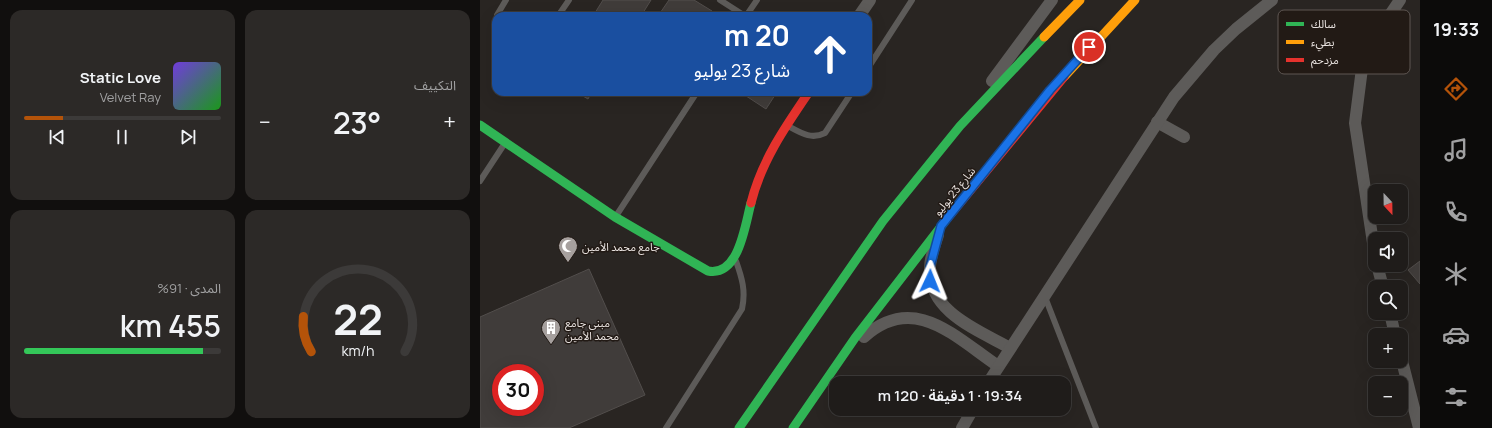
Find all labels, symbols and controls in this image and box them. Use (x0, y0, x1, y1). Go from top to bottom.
legend (1278, 10, 1410, 74)
text: 20 m (724, 16, 790, 54)
text: سالك (1311, 16, 1336, 31)
text: 19:33 (1433, 17, 1479, 41)
icon: ahead (804, 28, 856, 80)
pin (1072, 30, 1106, 64)
text: بطيء (1311, 34, 1334, 52)
icon: arrive (1078, 36, 1100, 58)
text: مزدحم (1311, 52, 1339, 69)
text: شارع 23 يوليو (694, 58, 790, 82)
text: Static Love (80, 67, 161, 88)
icon: directions (1442, 75, 1470, 103)
text: التكييف (414, 76, 456, 94)
text: Velvet Ray (100, 88, 161, 106)
text: 23° (333, 102, 381, 143)
text: − (259, 107, 271, 137)
text: + (443, 107, 456, 137)
icon: previous (46, 126, 68, 148)
icon: pause (111, 126, 133, 148)
icon: next (177, 126, 199, 148)
icon: music (1442, 136, 1470, 164)
street label: شارع 23 يوليو (930, 163, 979, 219)
north arrow (1368, 184, 1408, 224)
map controls (1368, 184, 1408, 416)
icon: phone (1442, 198, 1470, 226)
button: sound (1368, 232, 1408, 272)
mosque icon: جامع محمد الأمين (557, 235, 579, 263)
place label: جامع محمد الأمين (582, 239, 660, 255)
position arrow (909, 260, 951, 302)
icon: climate (1442, 260, 1470, 288)
text: المدى · 91% (157, 279, 221, 297)
button: search (1368, 280, 1408, 320)
text: 22 (333, 291, 382, 347)
text: 455 km (120, 305, 221, 346)
place label: مبنى جامع محمد الأمين (565, 315, 619, 343)
building icon: مبنى جامع محمد الأمين (540, 317, 562, 345)
icon: car (1442, 321, 1470, 349)
button: + (1368, 328, 1408, 368)
text: km/h (341, 341, 374, 360)
speed limit sign: 30 (492, 364, 544, 416)
button: − (1368, 376, 1408, 416)
icon: filters (1442, 383, 1470, 411)
text: 19:34 · 1 دقيقة · 120 m (878, 385, 1022, 406)

